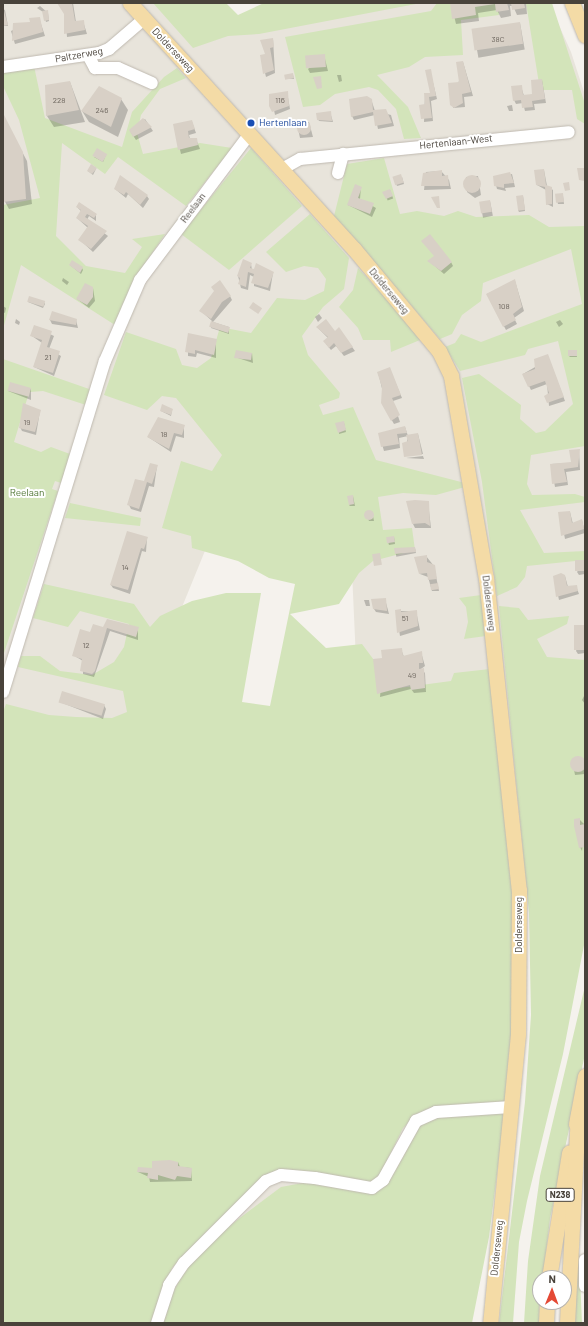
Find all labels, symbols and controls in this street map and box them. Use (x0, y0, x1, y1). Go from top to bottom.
street label: Dolderseweg (149, 25, 197, 75)
house number: 38C (491, 35, 505, 45)
street label: Paltzerweg (54, 45, 104, 65)
house number: 228 (53, 96, 65, 106)
house number: 116 (275, 96, 285, 106)
house number: 246 (96, 106, 108, 116)
place label: Hertenlaan (259, 117, 307, 129)
marker: Hertenlaan (246, 118, 256, 128)
street label: Hertenlaan-West (419, 132, 493, 152)
street label: Reelaan (178, 191, 208, 225)
street label: Dolderseweg (366, 266, 412, 316)
house number: 108 (498, 302, 510, 312)
house number: 21 (45, 353, 51, 363)
house number: 19 (24, 418, 30, 428)
house number: 18 (161, 430, 167, 440)
park label: Reelaan (10, 487, 44, 499)
house number: 14 (121, 563, 129, 573)
street label: Dolderseweg (480, 574, 498, 632)
house number: 51 (402, 614, 408, 624)
house number: 12 (82, 641, 90, 651)
house number: 49 (408, 671, 416, 681)
street label: Dolderseweg (513, 897, 525, 953)
road number: N238 (545, 1188, 575, 1202)
street label: Dolderseweg (488, 1219, 506, 1277)
north arrow (532, 1270, 572, 1310)
text: N (548, 1272, 556, 1285)

